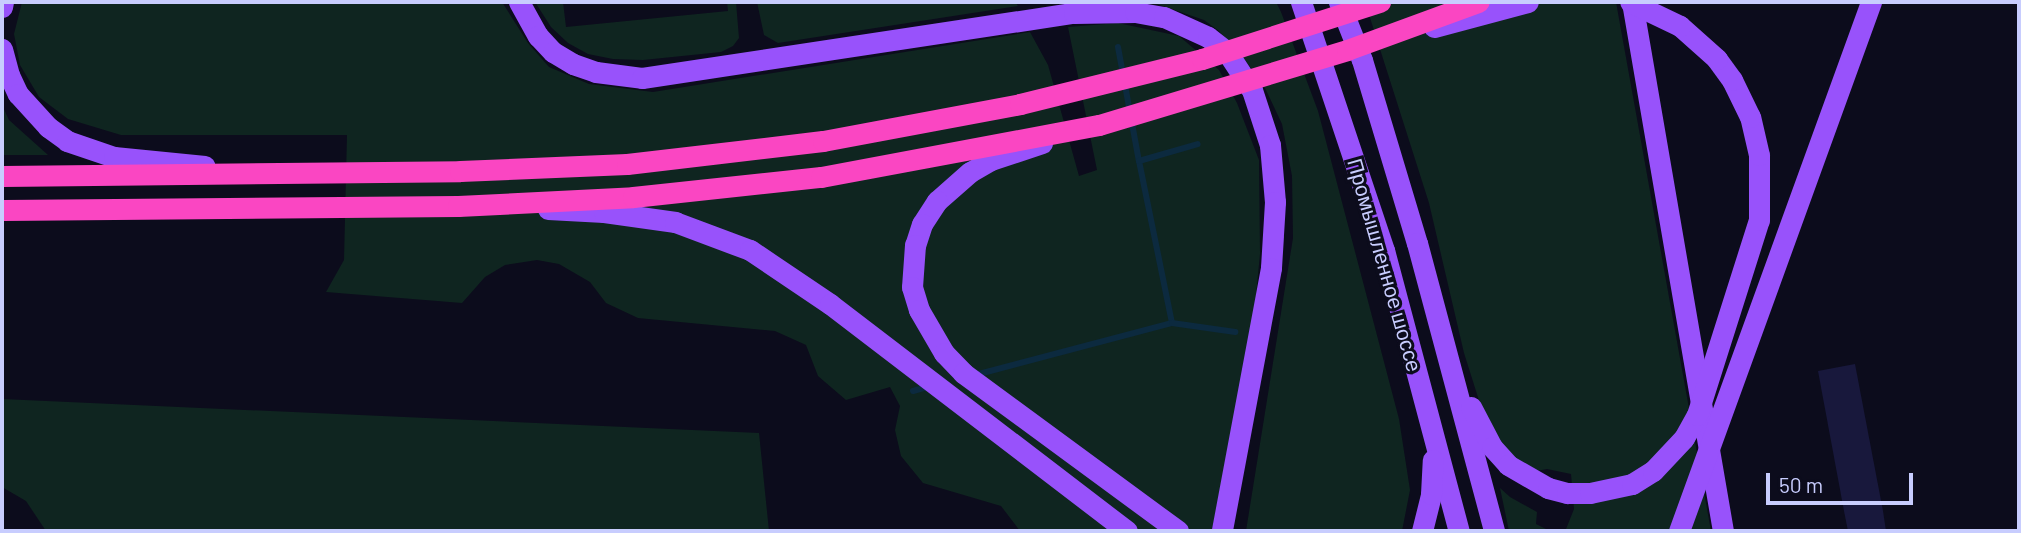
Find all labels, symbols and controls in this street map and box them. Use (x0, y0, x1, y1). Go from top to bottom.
street label: Промышленное шоссе (1342, 155, 1428, 375)
scale bar (1769, 460, 1916, 504)
text: 50 m (1779, 472, 1823, 497)

